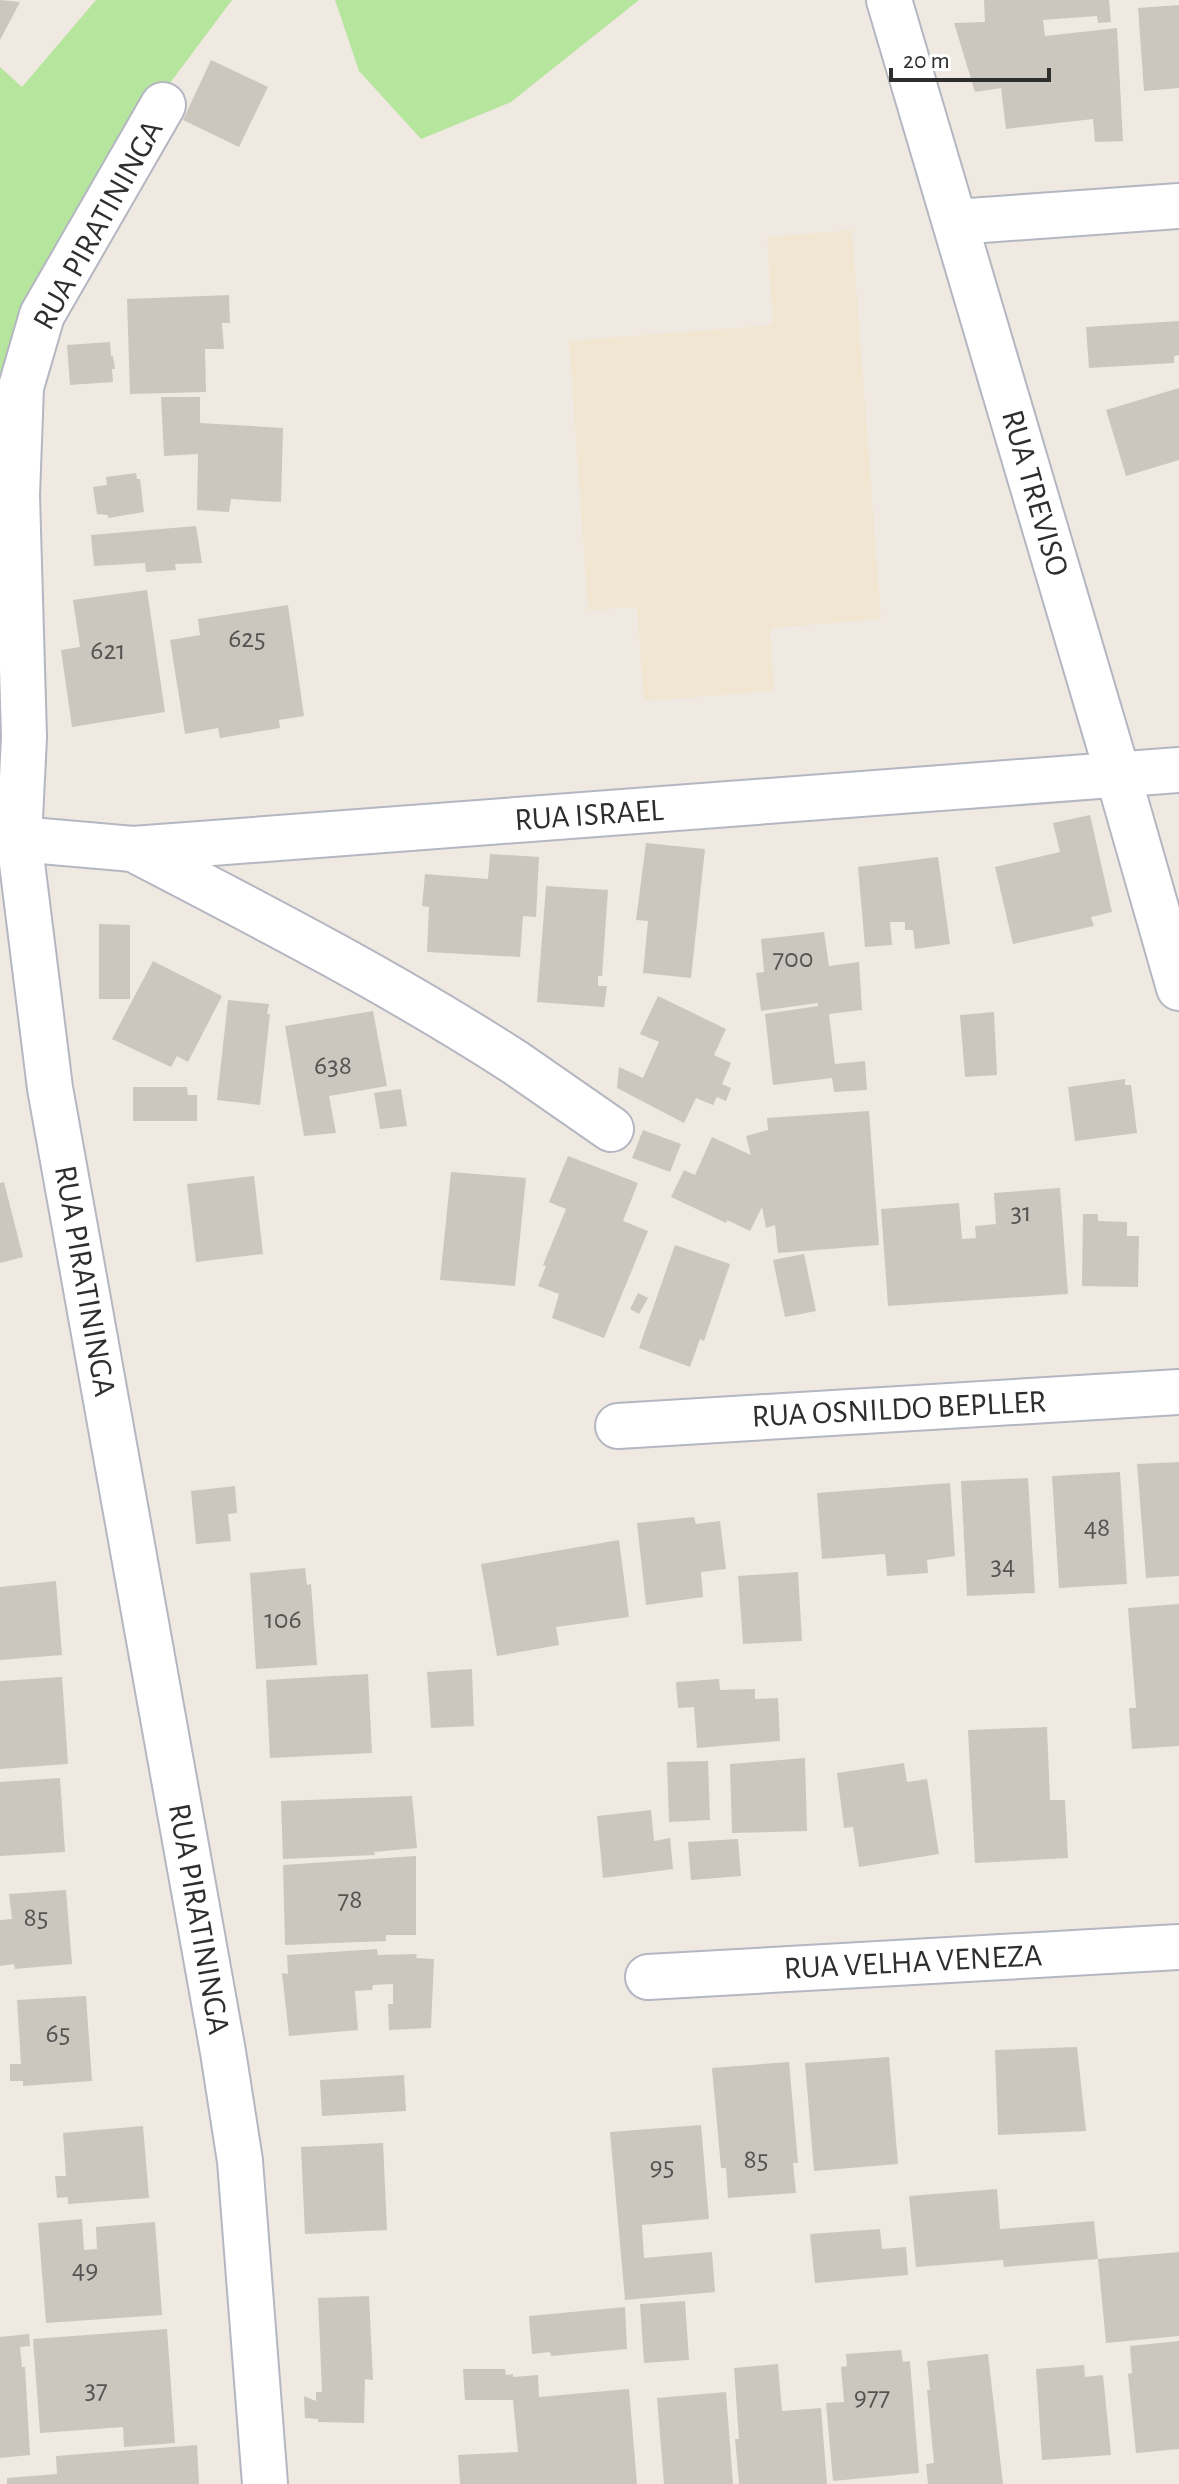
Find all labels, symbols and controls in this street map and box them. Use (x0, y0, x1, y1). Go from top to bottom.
scale bar (891, 32, 1049, 82)
text: 20 m (903, 49, 950, 73)
street label: RUA PIRATININGA (27, 115, 169, 335)
street label: RUA TREVISO (996, 406, 1074, 580)
house number: 625 (228, 625, 266, 653)
house number: 621 (90, 637, 126, 665)
street label: RUA ISRAEL (514, 794, 665, 836)
house number: 700 (772, 945, 814, 973)
house number: 638 (314, 1052, 352, 1080)
street label: RUA PIRATININGA (49, 1163, 121, 1399)
house number: 31 (1010, 1199, 1032, 1227)
street label: RUA OSNILDO BEPLLER (751, 1385, 1047, 1433)
house number: 48 (1084, 1514, 1110, 1542)
house number: 34 (990, 1552, 1016, 1580)
house number: 106 (264, 1606, 302, 1634)
street label: RUA PIRATININGA (163, 1801, 235, 2037)
house number: 78 (338, 1886, 362, 1914)
house number: 85 (24, 1904, 48, 1932)
street label: RUA VELHA VENEZA (783, 1939, 1043, 1985)
house number: 65 (46, 2020, 70, 2048)
house number: 85 (744, 2146, 768, 2174)
house number: 95 (650, 2153, 674, 2181)
house number: 49 (72, 2256, 98, 2284)
house number: 37 (84, 2376, 108, 2404)
house number: 977 (854, 2383, 890, 2411)

